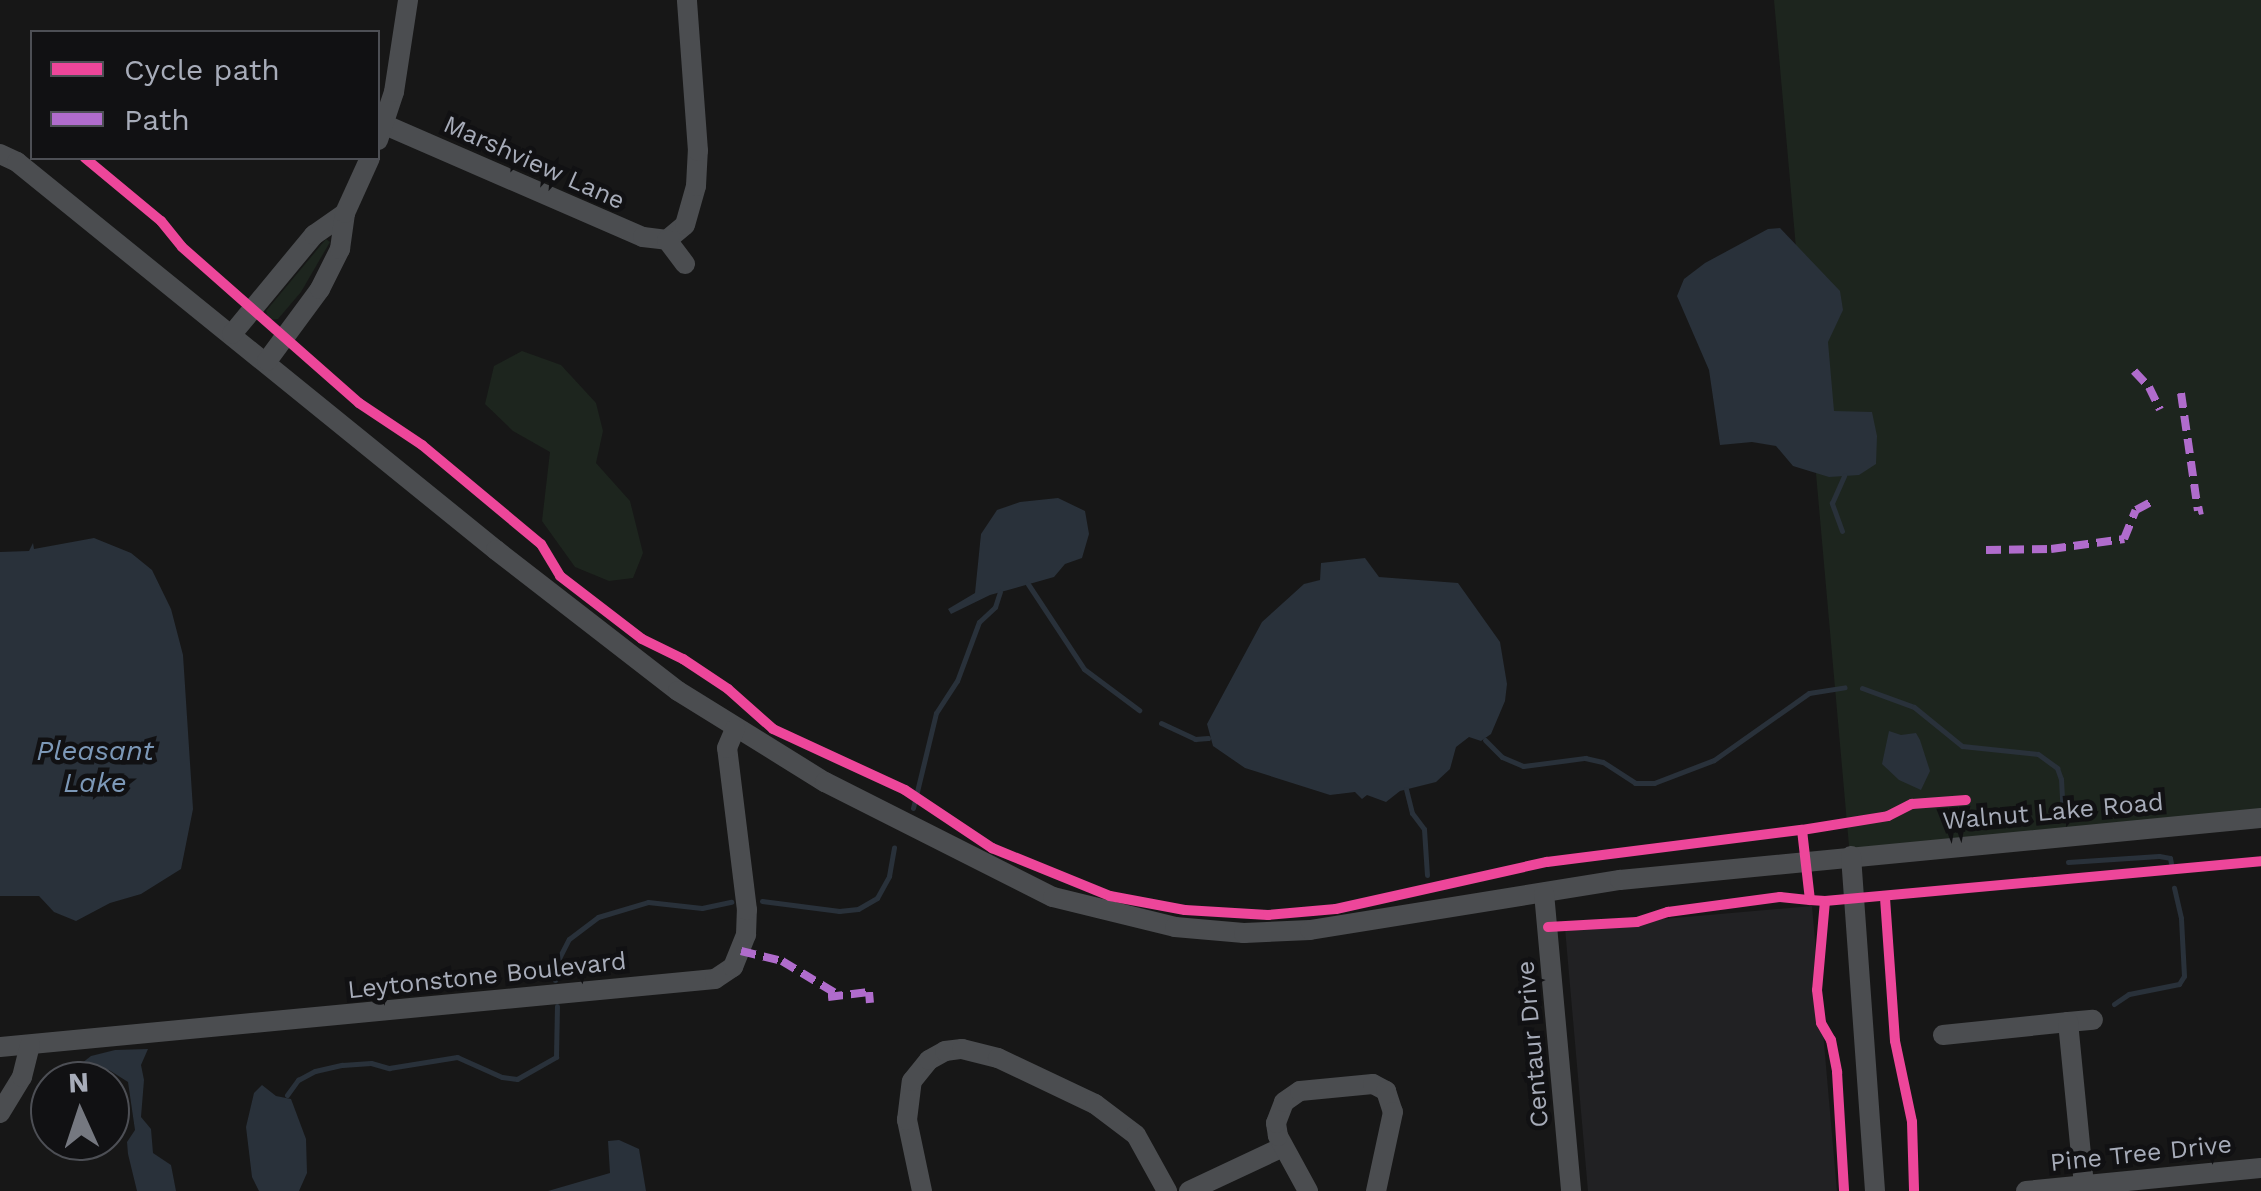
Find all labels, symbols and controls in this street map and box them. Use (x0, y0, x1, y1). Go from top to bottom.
legend (30, 30, 380, 160)
text: Cycle path (124, 52, 280, 87)
text: Path (124, 102, 190, 137)
street label: Marshview Lane (439, 110, 629, 216)
water label: Pleasant Lake (36, 734, 154, 800)
street label: Walnut Lake Road (1941, 787, 2165, 837)
street label: Leytonstone Boulevard (346, 946, 628, 1006)
street label: Centaur Drive (1511, 959, 1555, 1129)
north arrow (30, 1061, 130, 1161)
text: N (67, 1066, 90, 1100)
street label: Pine Tree Drive (2048, 1130, 2234, 1178)

